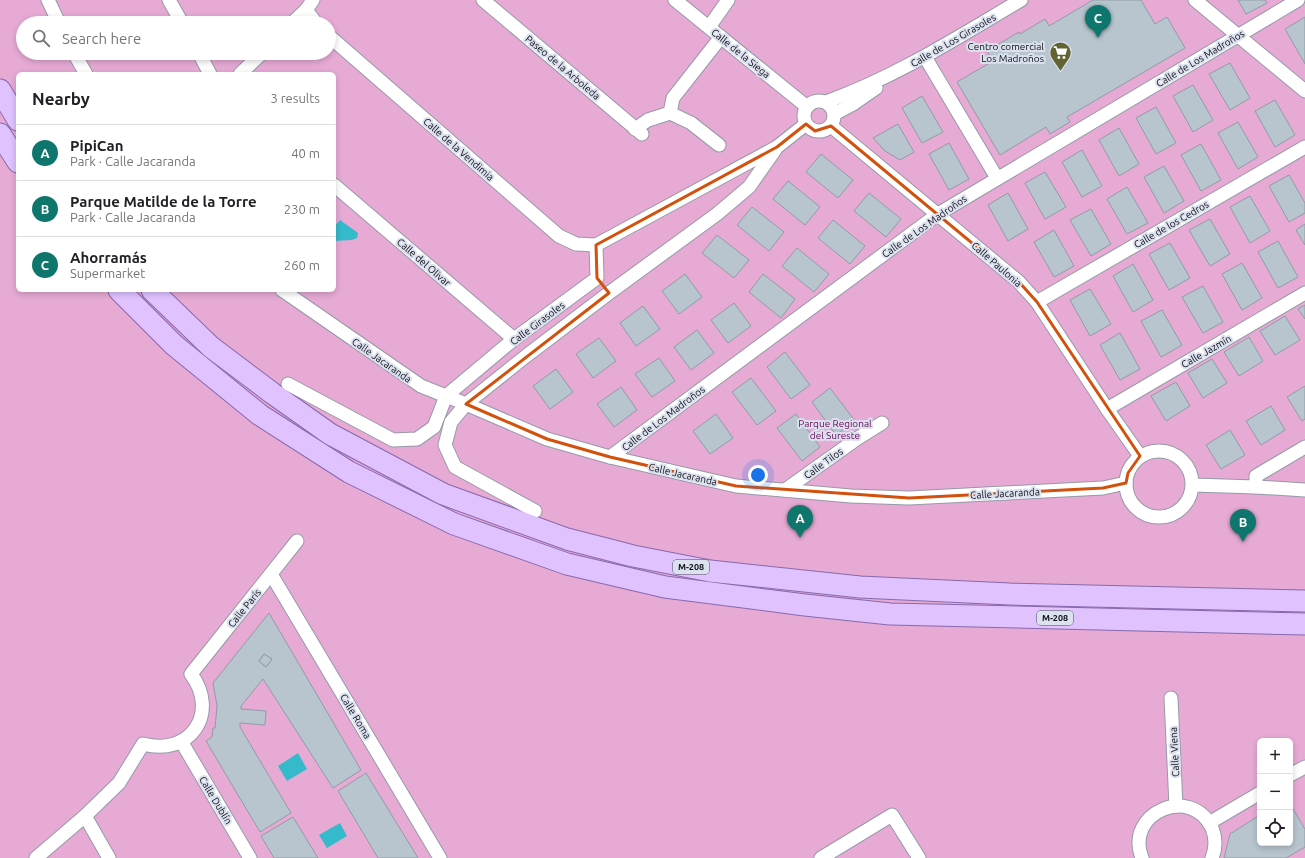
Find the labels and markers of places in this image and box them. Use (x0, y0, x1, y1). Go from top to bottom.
pin: C (1085, 5, 1111, 38)
supermarket icon: Centro comercial Los Madroños (1047, 39, 1073, 72)
place label: Centro comercial Los Madroños (968, 41, 1044, 64)
pin: A (787, 505, 813, 538)
pin: B (1230, 509, 1256, 542)

